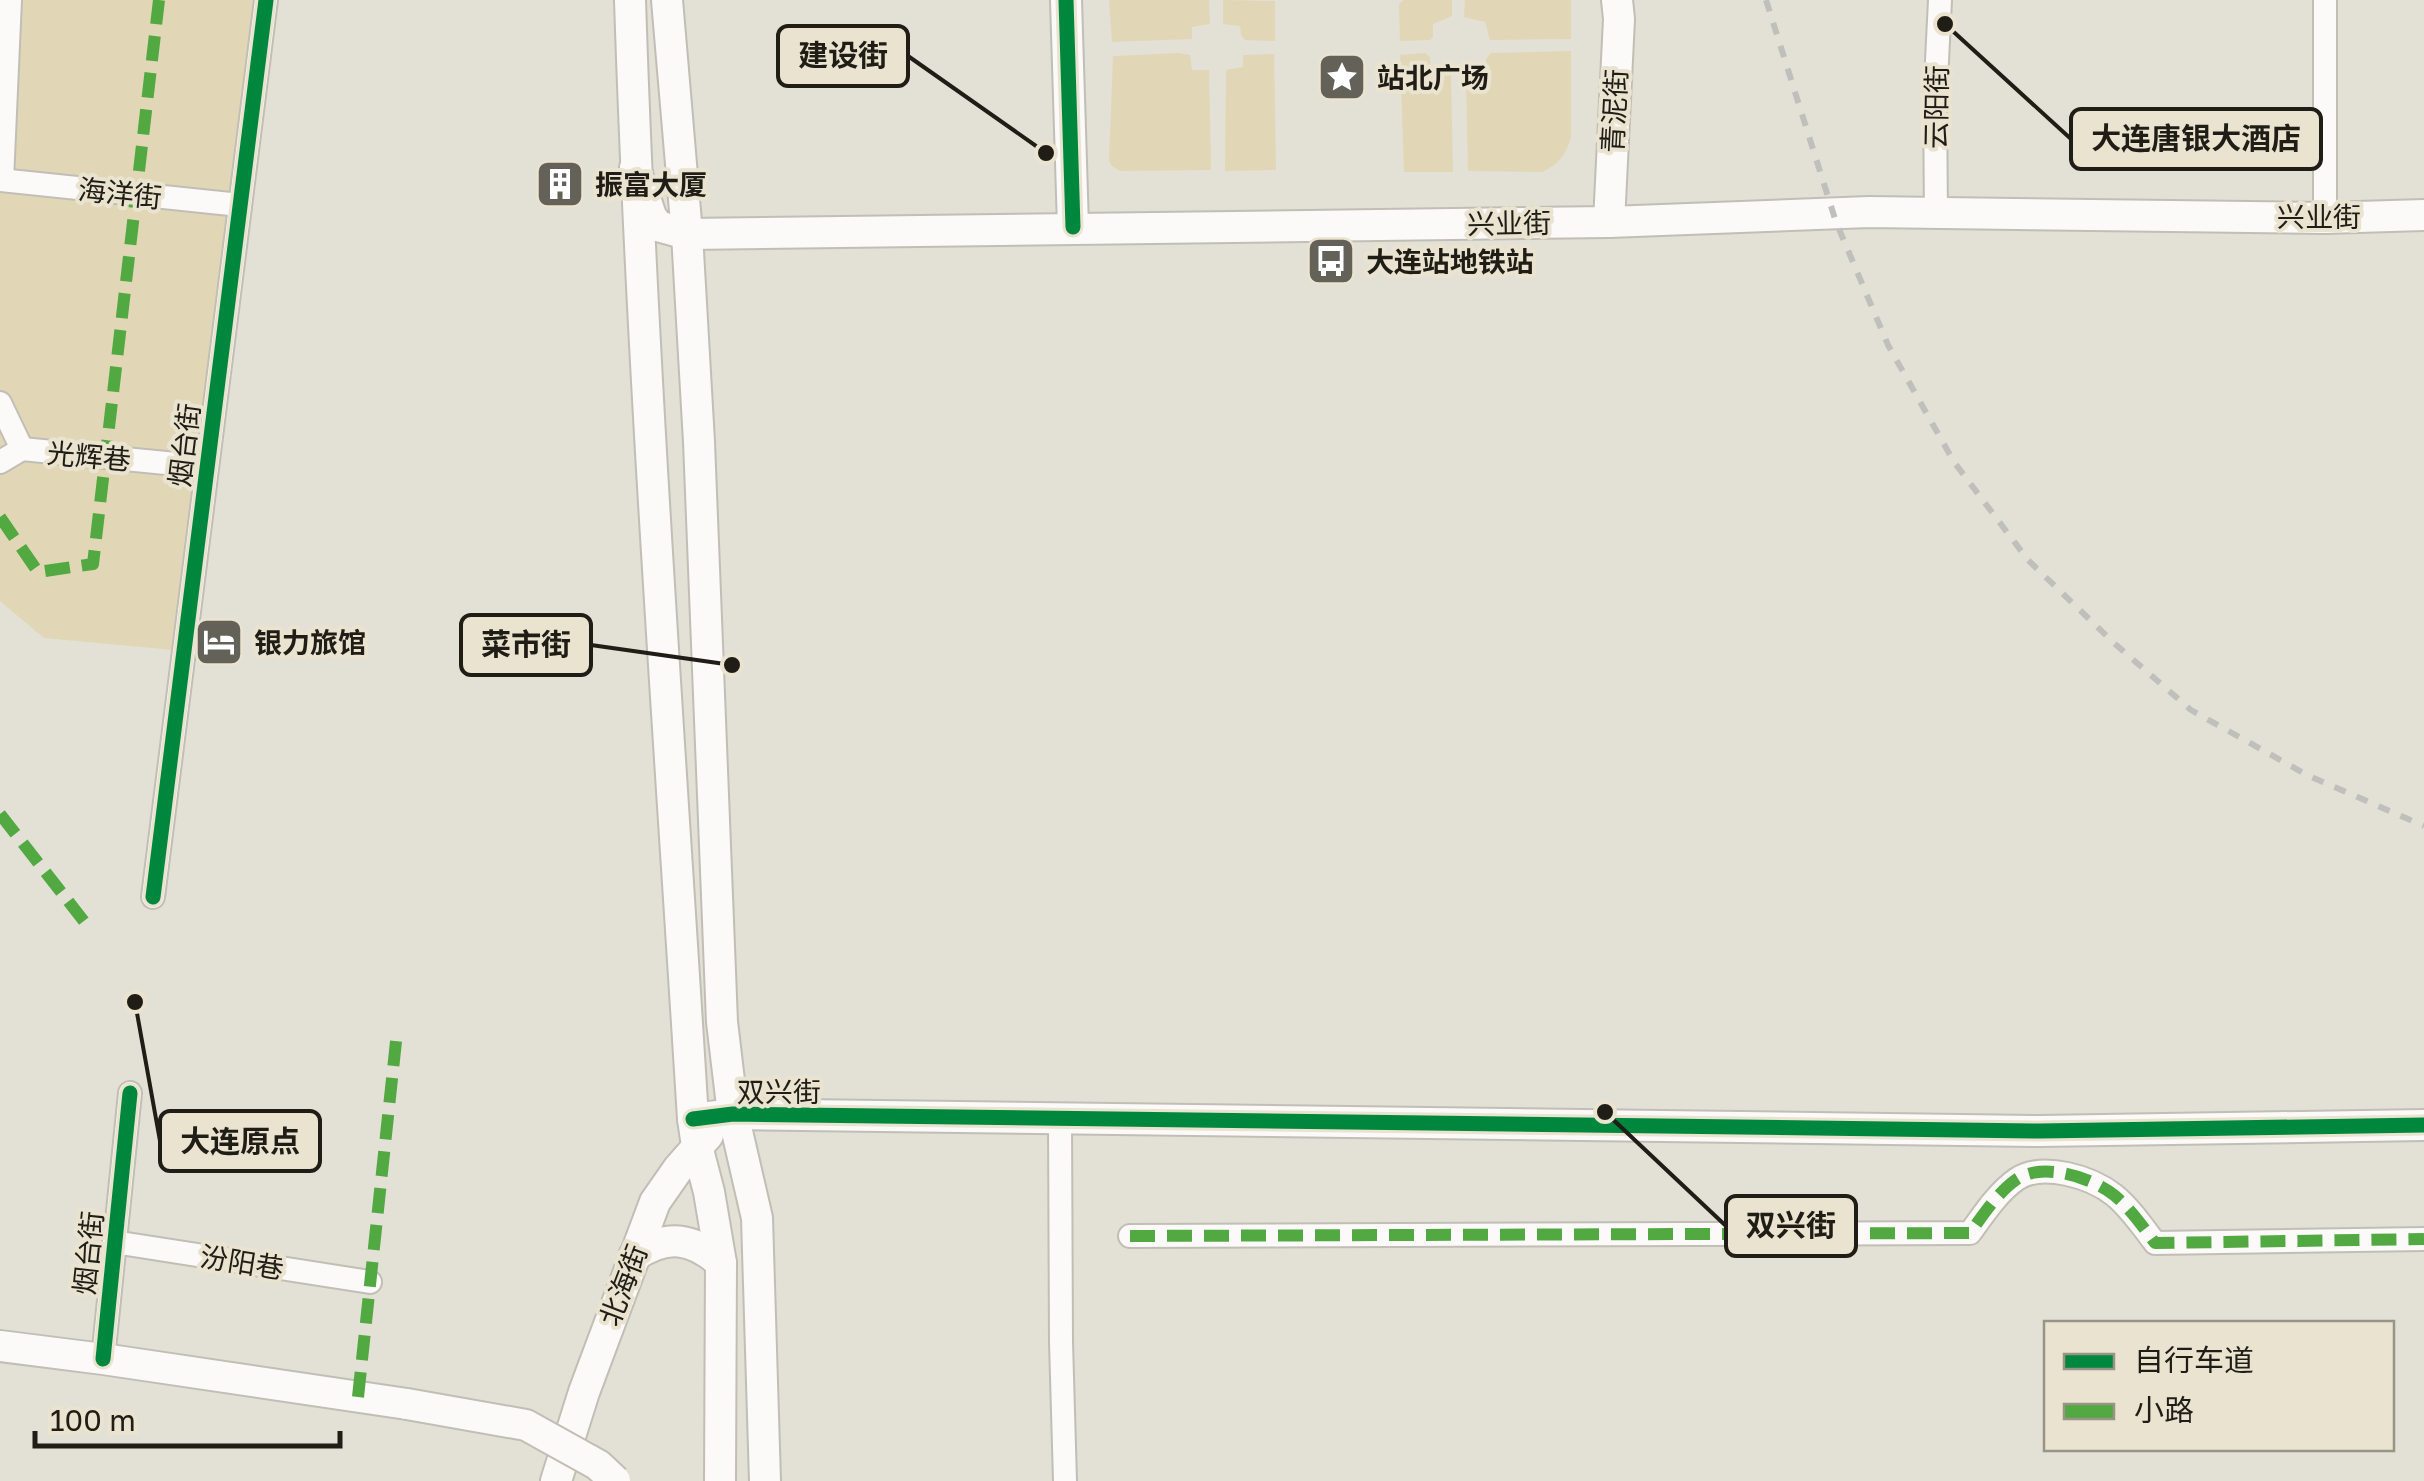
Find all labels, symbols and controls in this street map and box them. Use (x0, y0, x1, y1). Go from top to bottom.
callout: 建设街 (778, 26, 908, 86)
text: 建设街 (798, 37, 888, 73)
place icon: 站北广场 (1316, 51, 1368, 103)
place label: 站北广场 (1377, 61, 1489, 94)
street label: 云阳街 (1919, 65, 1953, 149)
street label: 青泥街 (1595, 68, 1633, 154)
callout: 大连唐银大酒店 (2071, 109, 2321, 169)
text: 大连唐银大酒店 (2091, 120, 2301, 156)
building icon: 振富大厦 (534, 158, 586, 210)
place label: 振富大厦 (595, 168, 707, 201)
street label: 海洋街 (76, 172, 164, 214)
street label: 兴业街 (2277, 200, 2361, 233)
street label: 兴业街 (1467, 206, 1551, 240)
bus stop icon: 大连站地铁站 (1305, 235, 1357, 287)
place label: 大连站地铁站 (1366, 245, 1534, 278)
street label: 烟台街 (163, 401, 205, 489)
street label: 光辉巷 (46, 436, 132, 476)
callout: 菜市街 (461, 615, 591, 675)
hotel icon: 银力旅馆 (193, 616, 245, 668)
place label: 银力旅馆 (254, 626, 366, 659)
text: 菜市街 (481, 626, 571, 662)
street label: 双兴街 (737, 1075, 821, 1108)
callout: 大连原点 (160, 1111, 320, 1171)
text: 大连原点 (180, 1123, 300, 1159)
callout: 双兴街 (1726, 1196, 1856, 1256)
text: 双兴街 (1746, 1207, 1836, 1243)
street label: 烟台街 (67, 1209, 109, 1297)
street label: 汾阳巷 (198, 1239, 286, 1285)
street label: 北海街 (593, 1240, 653, 1330)
legend (2044, 1321, 2394, 1451)
text: 自行车道 (2134, 1342, 2254, 1378)
scale bar (35, 1386, 340, 1448)
text: 小路 (2134, 1392, 2194, 1428)
text: 100 m (50, 1402, 136, 1438)

